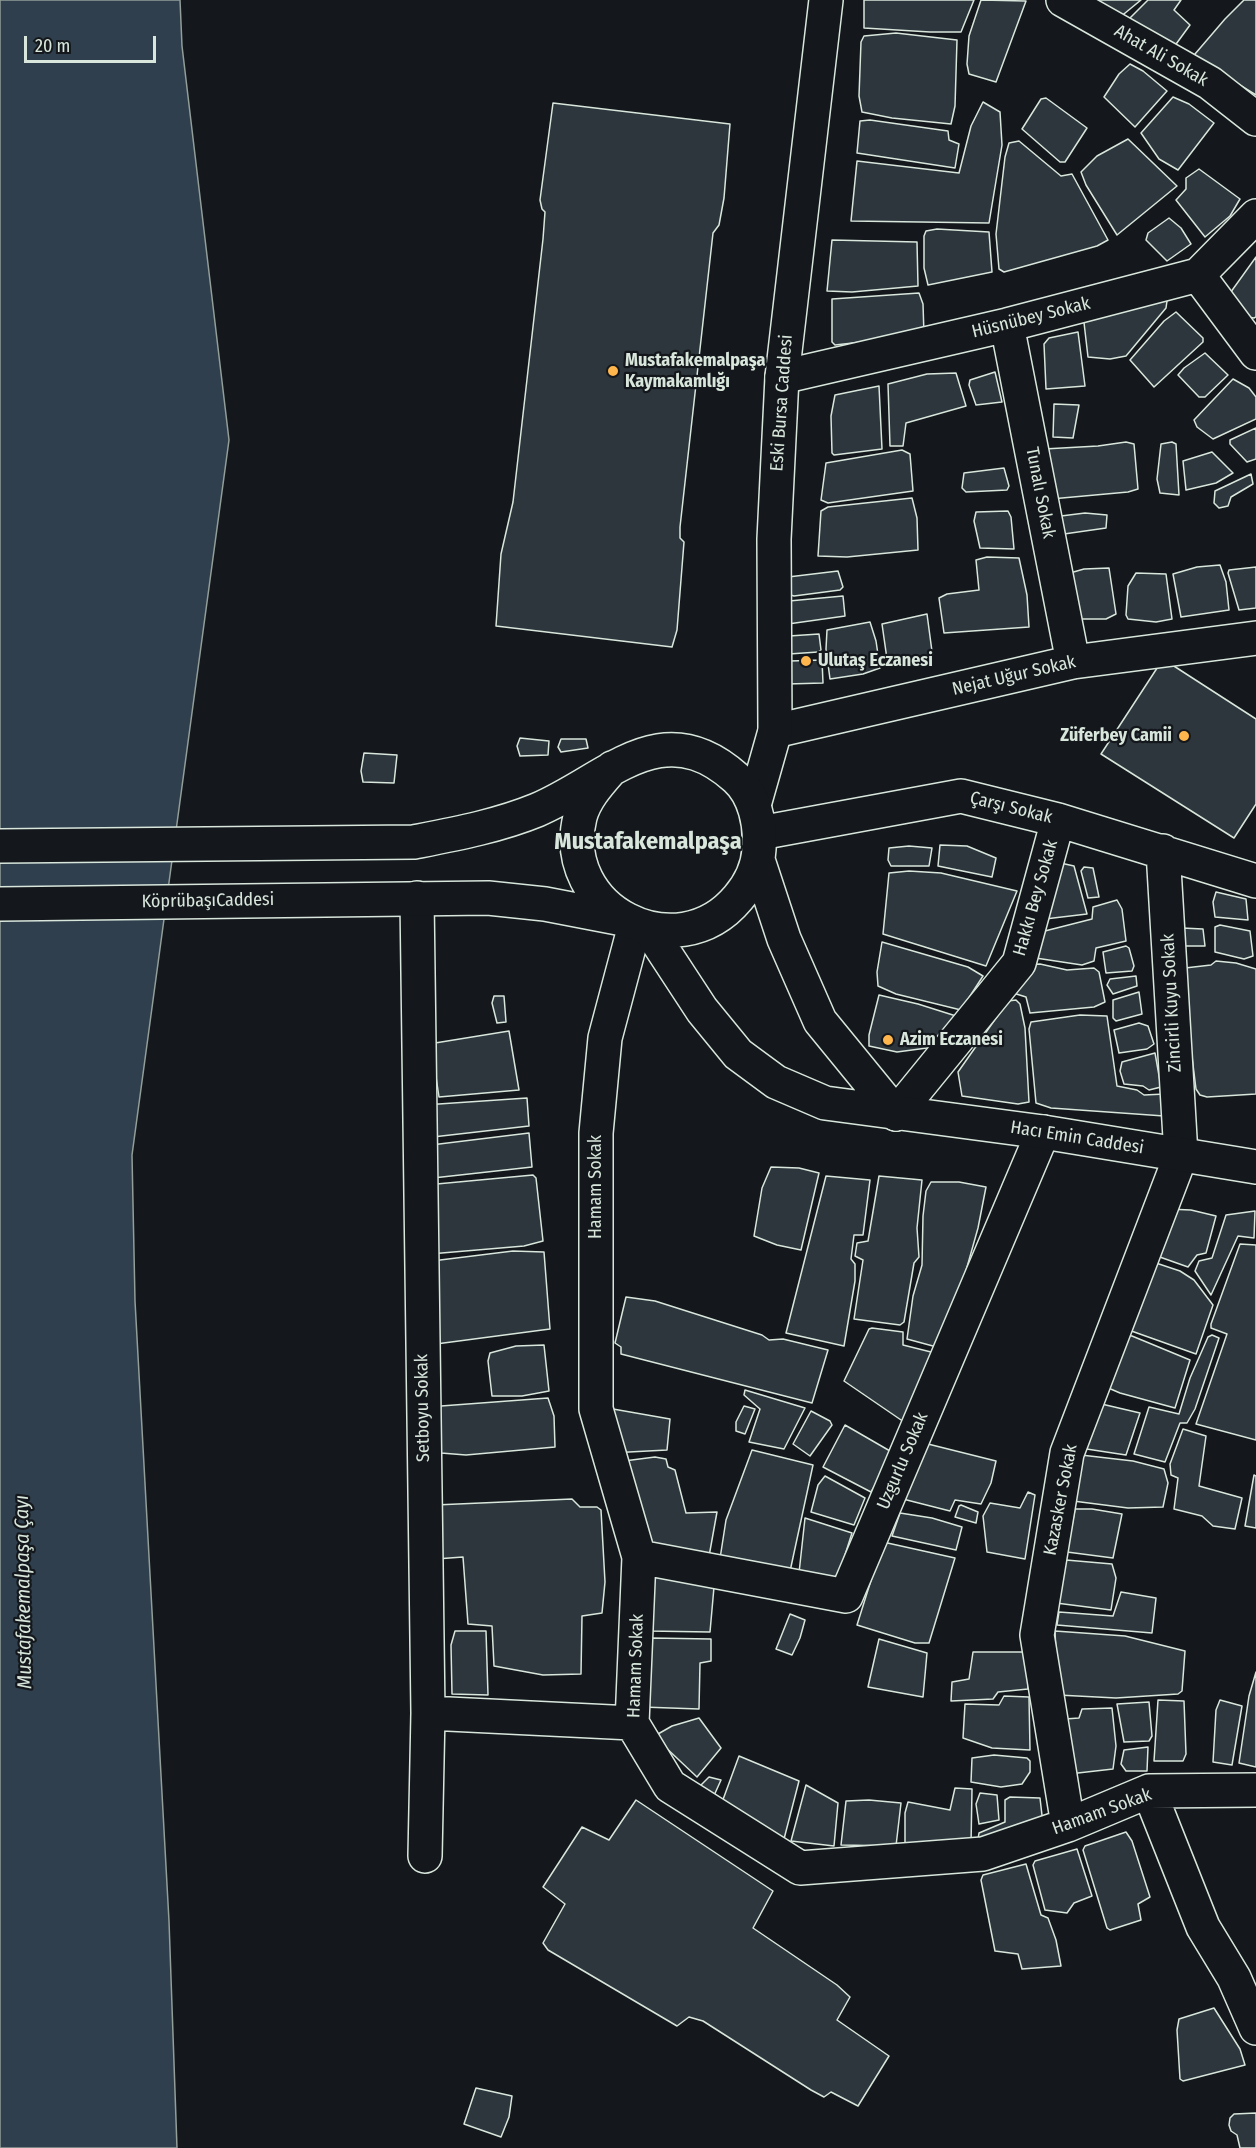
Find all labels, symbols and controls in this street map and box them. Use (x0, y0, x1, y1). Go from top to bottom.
street label: Ahat Ali Sokak (1110, 20, 1212, 92)
scale bar (27, 24, 159, 62)
text: 20 m (35, 35, 70, 57)
street label: Hüsnübey Sokak (970, 293, 1092, 343)
street label: Eski Bursa Caddesi (766, 334, 798, 472)
place label: Mustafakemalpaşa Kaymakamlığı (625, 350, 765, 392)
marker: Mustafakemalpaşa Kaymakamlığı (606, 364, 620, 378)
street label: Tunalı Sokak (1021, 446, 1059, 540)
place label: Ulutaş Eczanesi (818, 650, 933, 672)
street label: Nejat Uğur Sokak (950, 651, 1078, 701)
marker: Ulutaş Eczanesi (799, 654, 813, 668)
place label: Züferbey Camii (1060, 725, 1172, 747)
marker: Züferbey Camii (1177, 729, 1191, 743)
street label: Çarşı Sokak (968, 787, 1054, 829)
district label: Mustafakemalpaşa (554, 828, 742, 856)
street label: Hakkı Bey Sokak (1009, 837, 1063, 959)
street label: KöprübaşıCaddesi (142, 889, 274, 913)
street label: Zincirli Kuyu Sokak (1158, 933, 1186, 1073)
place label: Azim Eczanesi (900, 1029, 1003, 1051)
marker: Azim Eczanesi (881, 1033, 895, 1047)
street label: Hacı Emin Caddesi (1009, 1117, 1145, 1159)
street label: Hamam Sokak (585, 1135, 607, 1239)
street label: Setboyu Sokak (411, 1354, 435, 1462)
street label: Uzgurlu Sokak (873, 1409, 933, 1513)
street label: Kazasker Sokak (1040, 1443, 1082, 1557)
water label: Mustafakemalpaşa Çayı (10, 1495, 38, 1689)
street label: Hamam Sokak (623, 1614, 649, 1718)
street label: Hamam Sokak (1049, 1784, 1155, 1840)

